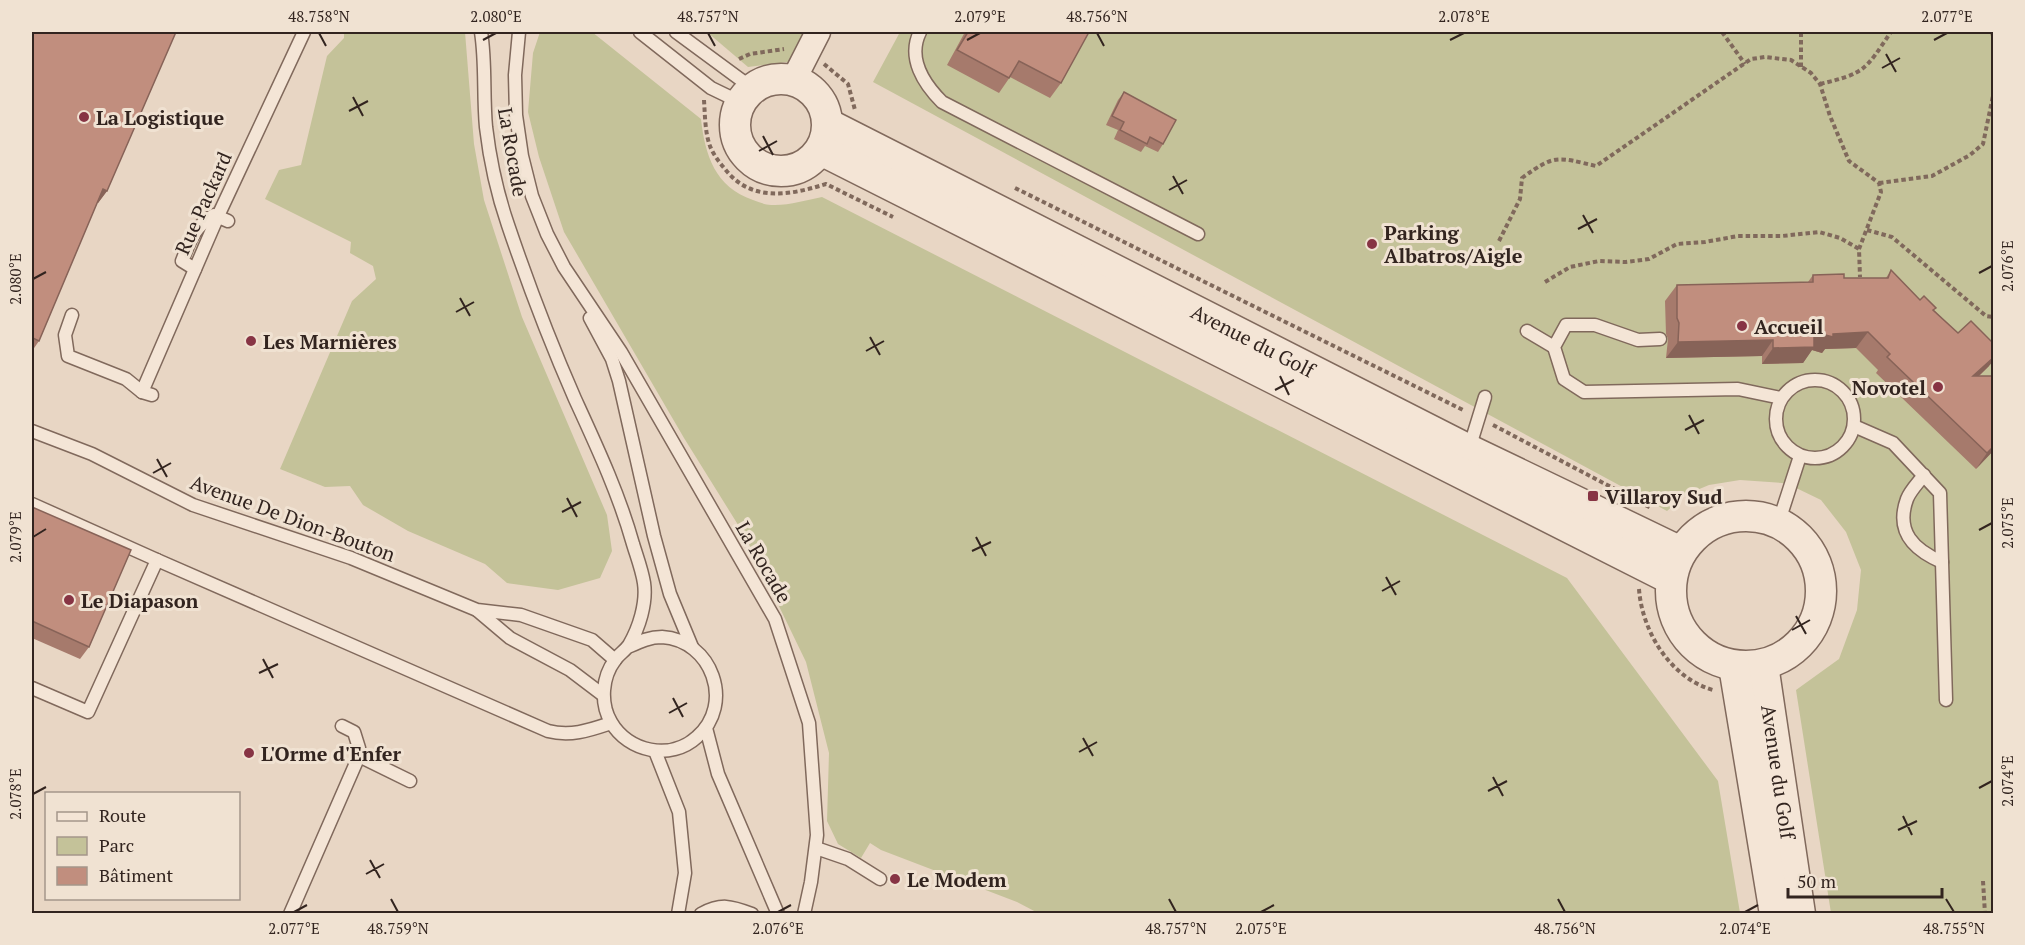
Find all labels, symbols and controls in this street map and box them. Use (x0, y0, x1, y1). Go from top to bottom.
text: 48.758°N (288, 6, 350, 26)
text: 2.080°E (470, 6, 522, 26)
text: 48.757°N (677, 6, 739, 26)
text: 2.079°E (954, 6, 1006, 26)
text: 48.756°N (1066, 6, 1128, 26)
text: 2.078°E (1438, 6, 1490, 26)
text: 2.077°E (1921, 6, 1973, 26)
place label: La Logistique (96, 104, 225, 131)
street label: La Rocade (492, 105, 534, 199)
marker: La Logistique (77, 110, 91, 124)
street label: Rue Packard (168, 147, 238, 259)
place label: Parking Albatros/Aigle (1384, 219, 1523, 269)
marker: Parking Albatros/Aigle (1365, 237, 1379, 251)
text: 2.076°E (1997, 240, 2017, 292)
text: 2.080°E (5, 253, 25, 305)
street label: Avenue du Golf (1187, 297, 1321, 384)
place label: Accueil (1754, 313, 1824, 340)
marker: Accueil (1735, 319, 1749, 333)
place label: Les Marnières (263, 328, 397, 355)
marker: Les Marnières (244, 334, 258, 348)
place label: Novotel (1852, 374, 1926, 401)
marker: Novotel (1931, 380, 1945, 394)
street label: Avenue De Dion-Bouton (187, 468, 399, 568)
place label: Villaroy Sud (1605, 483, 1722, 510)
marker: Villaroy Sud (1586, 489, 1600, 503)
text: 2.075°E (1997, 497, 2017, 549)
text: 2.079°E (5, 511, 25, 563)
street label: La Rocade (730, 516, 798, 608)
place label: Le Diapason (81, 587, 199, 614)
marker: Le Diapason (62, 593, 76, 607)
street label: Avenue du Golf (1756, 703, 1802, 842)
place label: L'Orme d'Enfer (261, 740, 402, 767)
marker: L'Orme d'Enfer (242, 746, 256, 760)
text: 2.074°E (1997, 755, 2017, 807)
text: 2.078°E (5, 768, 25, 820)
legend (45, 792, 240, 900)
text: Route (99, 803, 146, 827)
text: Parc (99, 833, 134, 857)
scale bar (1788, 861, 1942, 899)
text: Bâtiment (99, 863, 174, 887)
place label: Le Modem (907, 866, 1007, 893)
text: 50 m (1797, 869, 1837, 893)
marker: Le Modem (888, 872, 902, 886)
text: 2.077°E (268, 918, 320, 938)
text: 48.759°N (367, 918, 429, 938)
text: 2.076°E (752, 918, 804, 938)
text: 48.757°N (1145, 918, 1207, 938)
text: 2.075°E (1235, 918, 1287, 938)
text: 48.756°N (1534, 918, 1596, 938)
text: 2.074°E (1719, 918, 1771, 938)
text: 48.755°N (1923, 918, 1985, 938)

